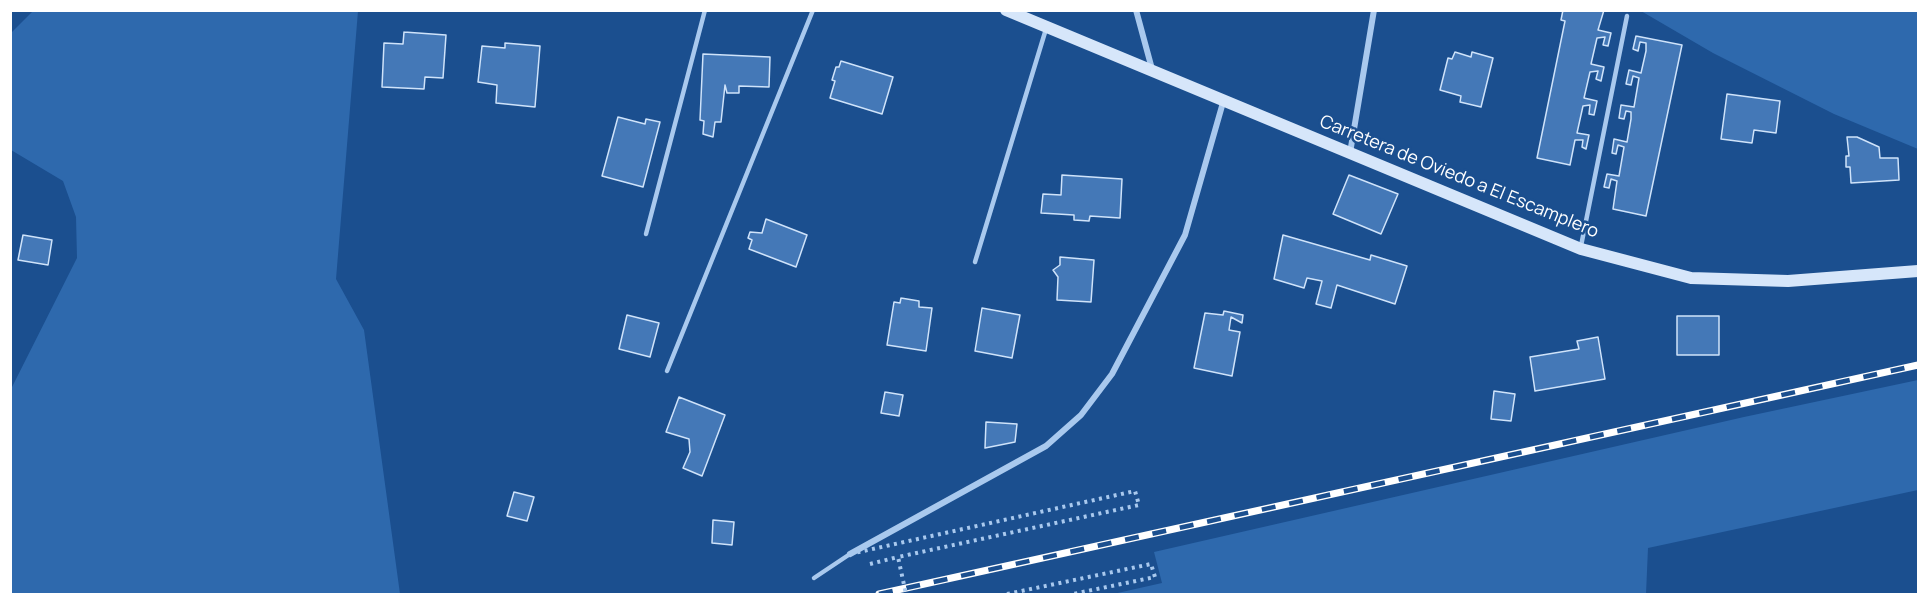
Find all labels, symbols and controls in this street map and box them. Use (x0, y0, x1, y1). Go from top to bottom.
street label: Carretera de Oviedo a El Escamplero (1316, 111, 1602, 243)

